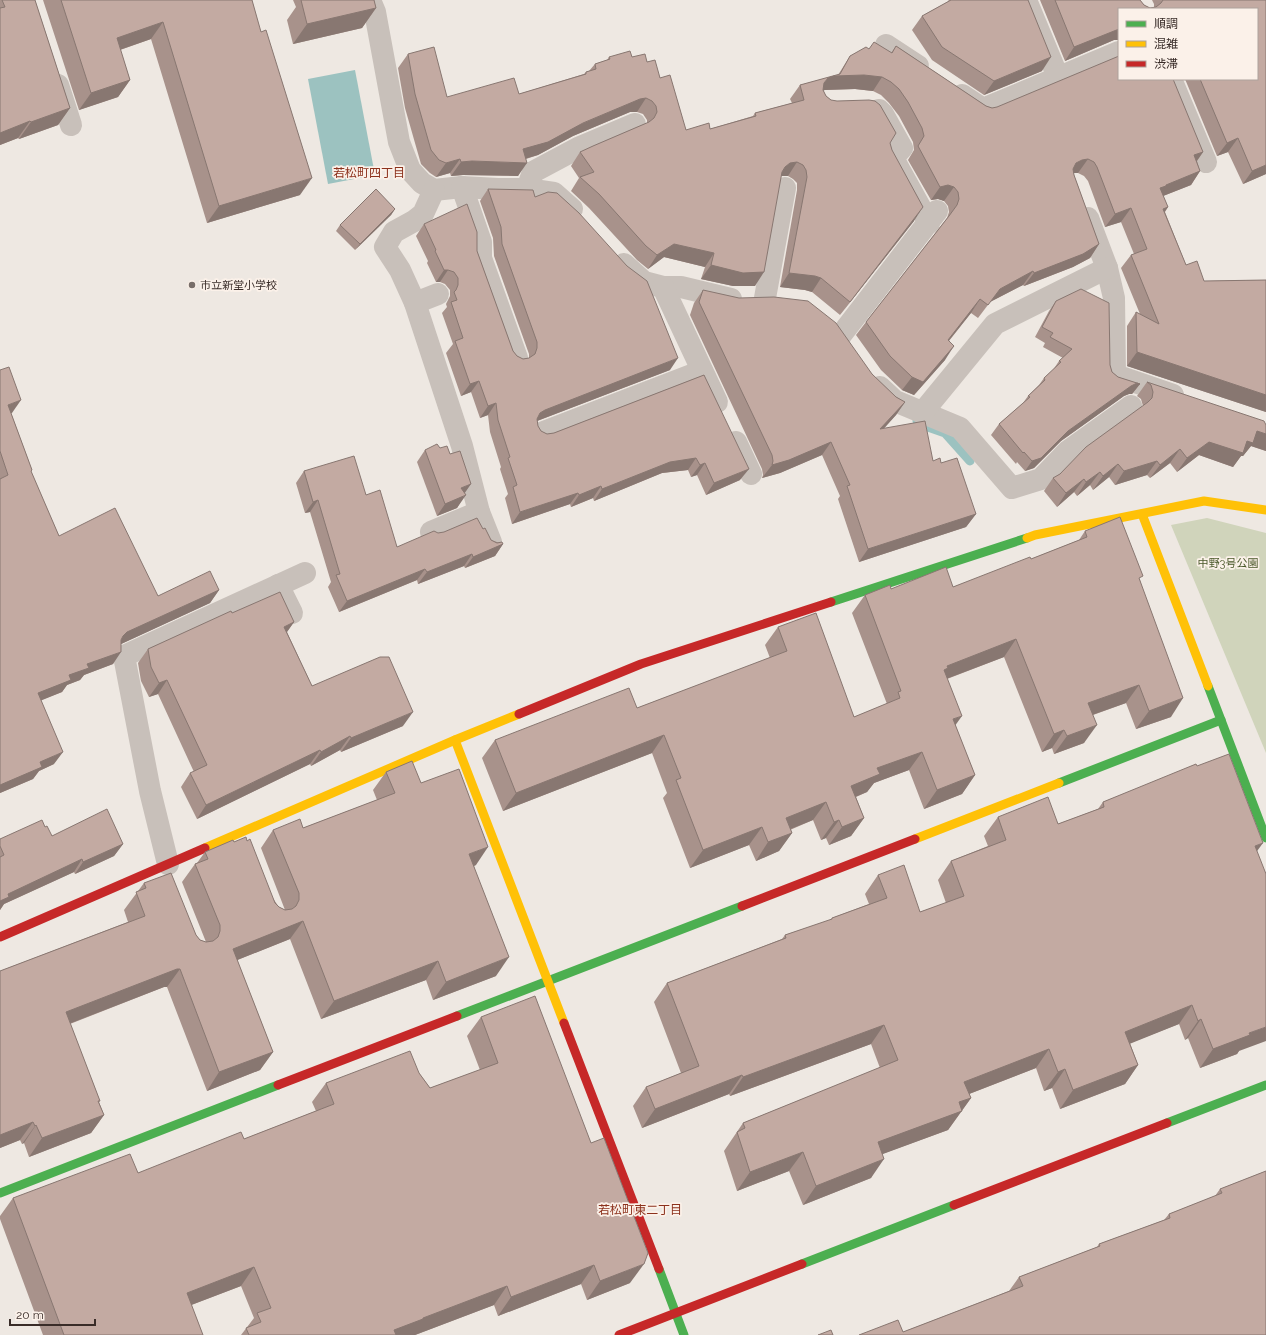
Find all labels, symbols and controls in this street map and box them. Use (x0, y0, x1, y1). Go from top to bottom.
legend (1118, 8, 1258, 80)
text: 順調 (1154, 17, 1178, 31)
text: 混雑 (1154, 37, 1178, 51)
text: 渋滞 (1154, 57, 1178, 71)
district label: 若松町四丁目 (333, 166, 405, 180)
place label: 市立新堂小学校 (200, 279, 277, 292)
marker: 市立新堂小学校 (187, 280, 197, 290)
park label: 中野3号公園 (1198, 557, 1258, 570)
district label: 若松町東二丁目 (598, 1203, 682, 1217)
scale bar (10, 1301, 95, 1327)
text: 20 m (16, 1308, 44, 1322)

